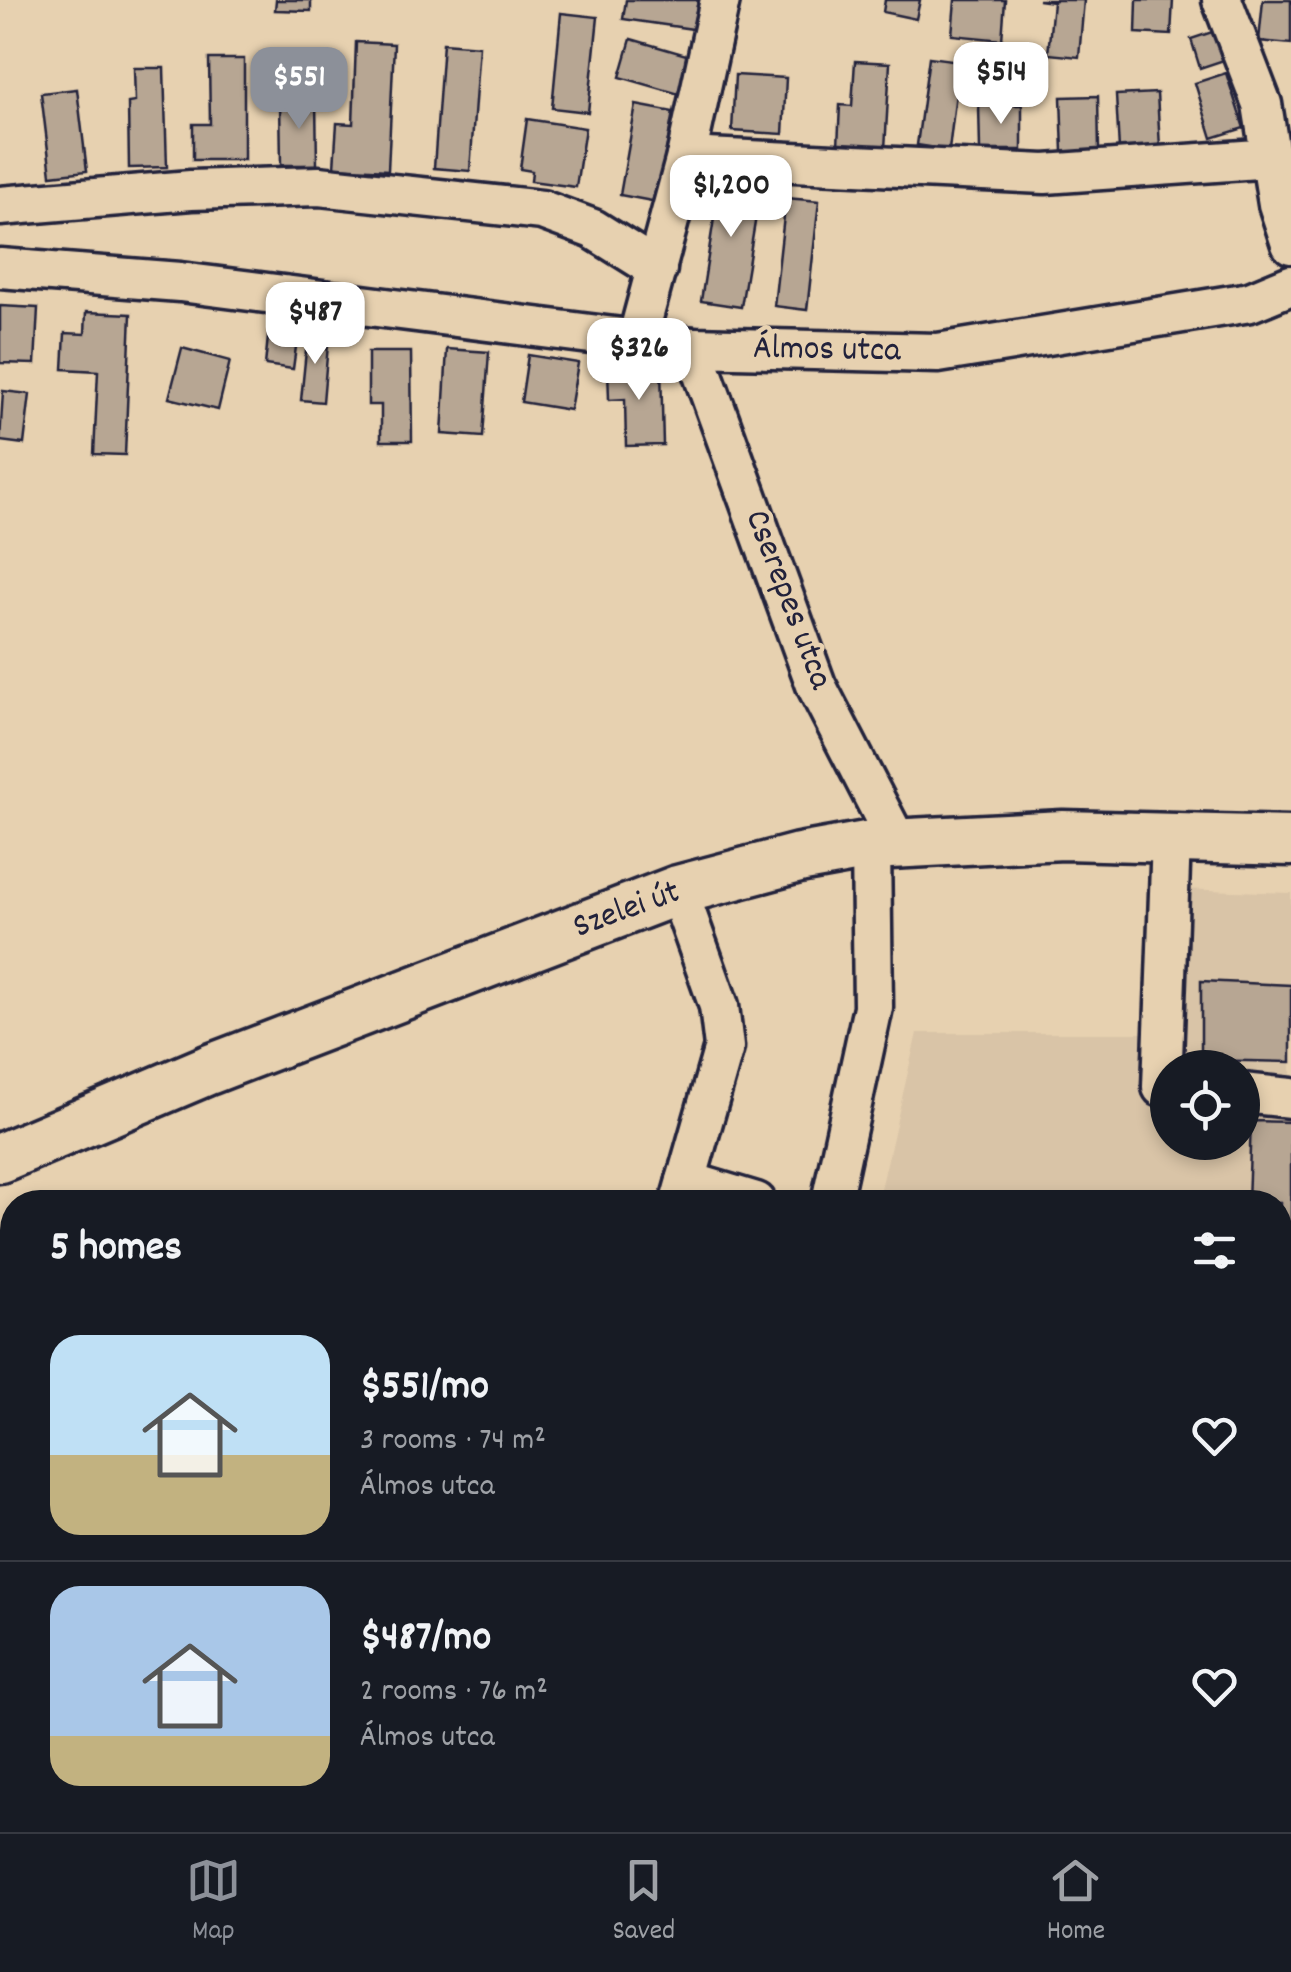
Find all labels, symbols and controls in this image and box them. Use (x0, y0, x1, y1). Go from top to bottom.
pin: $514 (942, 42, 1060, 127)
pin: $551 (240, 47, 358, 132)
text: $514 (975, 51, 1027, 97)
text: $551 (273, 56, 325, 102)
pin: $1,200 (650, 155, 812, 240)
text: $1,200 (692, 164, 770, 210)
pin: $487 (256, 282, 374, 367)
text: $487 (288, 291, 342, 337)
pin: $326 (580, 318, 698, 403)
street label: Álmos utca (753, 325, 902, 377)
text: $326 (609, 327, 669, 373)
street label: Cserepes utca (730, 503, 844, 698)
street label: Szelei út (567, 869, 687, 953)
map controls (1150, 1050, 1260, 1160)
button: locate (1150, 1050, 1260, 1160)
text: 5 homes (50, 1220, 182, 1280)
icon: filters (1187, 1223, 1242, 1278)
text: $551/mo (360, 1359, 489, 1419)
icon: home (130, 1375, 250, 1495)
icon: heart (1187, 1408, 1242, 1463)
text: 3 rooms · 74 m² (360, 1419, 546, 1465)
text: Álmos utca (360, 1465, 495, 1511)
text: $487/mo (360, 1610, 491, 1670)
icon: home (130, 1626, 250, 1746)
icon: heart (1187, 1659, 1242, 1714)
text: 2 rooms · 76 m² (360, 1670, 548, 1716)
text: Álmos utca (360, 1716, 495, 1762)
tab: Map (186, 1853, 241, 1953)
tab: Saved (613, 1853, 675, 1953)
tab: Home (1047, 1853, 1105, 1953)

